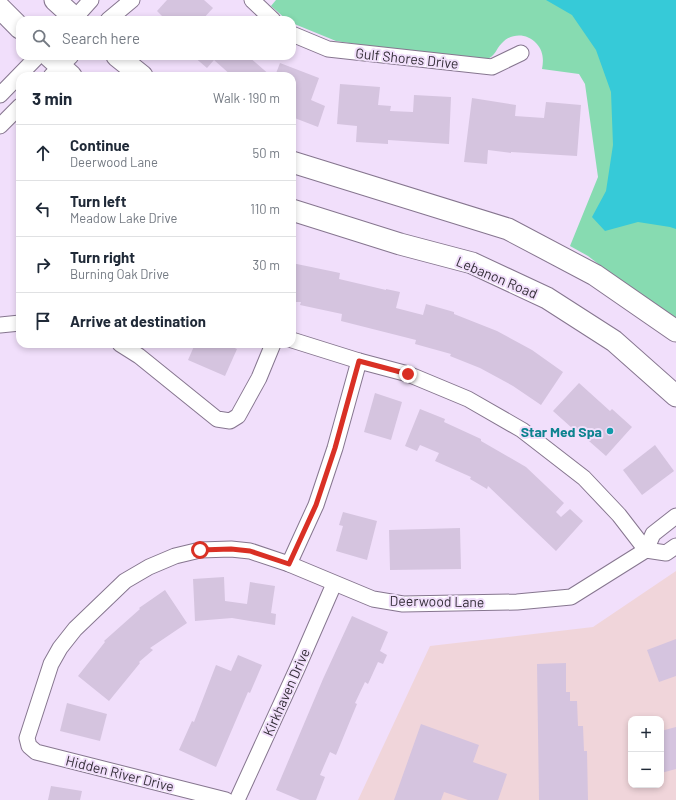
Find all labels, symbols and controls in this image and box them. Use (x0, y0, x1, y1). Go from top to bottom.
search box (16, 16, 296, 60)
icon: search (30, 27, 52, 49)
text: Search here (62, 29, 140, 47)
street label: Gulf Shores Drive (355, 44, 459, 72)
text: 3 min (32, 88, 72, 108)
text: Walk · 190 m (213, 90, 280, 106)
text: Continue (70, 136, 130, 154)
icon: ahead (32, 142, 54, 164)
text: 50 m (253, 145, 280, 161)
text: Deerwood Lane (70, 154, 158, 170)
text: Turn left (70, 192, 126, 210)
icon: left (32, 198, 54, 220)
text: 110 m (250, 201, 280, 217)
text: Meadow Lake Drive (70, 210, 177, 226)
text: Turn right (70, 248, 135, 266)
street label: Lebanon Road (454, 252, 540, 302)
icon: right (32, 254, 54, 276)
text: 30 m (253, 257, 280, 273)
text: Burning Oak Drive (70, 266, 169, 282)
icon: arrive (32, 310, 54, 332)
text: Arrive at destination (70, 312, 206, 330)
route end (399, 365, 417, 383)
place label: Star Med Spa (521, 423, 602, 440)
marker: Star Med Spa (605, 426, 615, 436)
route start (191, 541, 209, 559)
street label: Deerwood Lane (390, 592, 484, 610)
street label: Kirkhaven Drive (259, 645, 313, 739)
map controls (628, 716, 664, 788)
button: + (628, 716, 664, 752)
street label: Hidden River Drive (64, 751, 176, 795)
button: − (628, 752, 664, 788)

